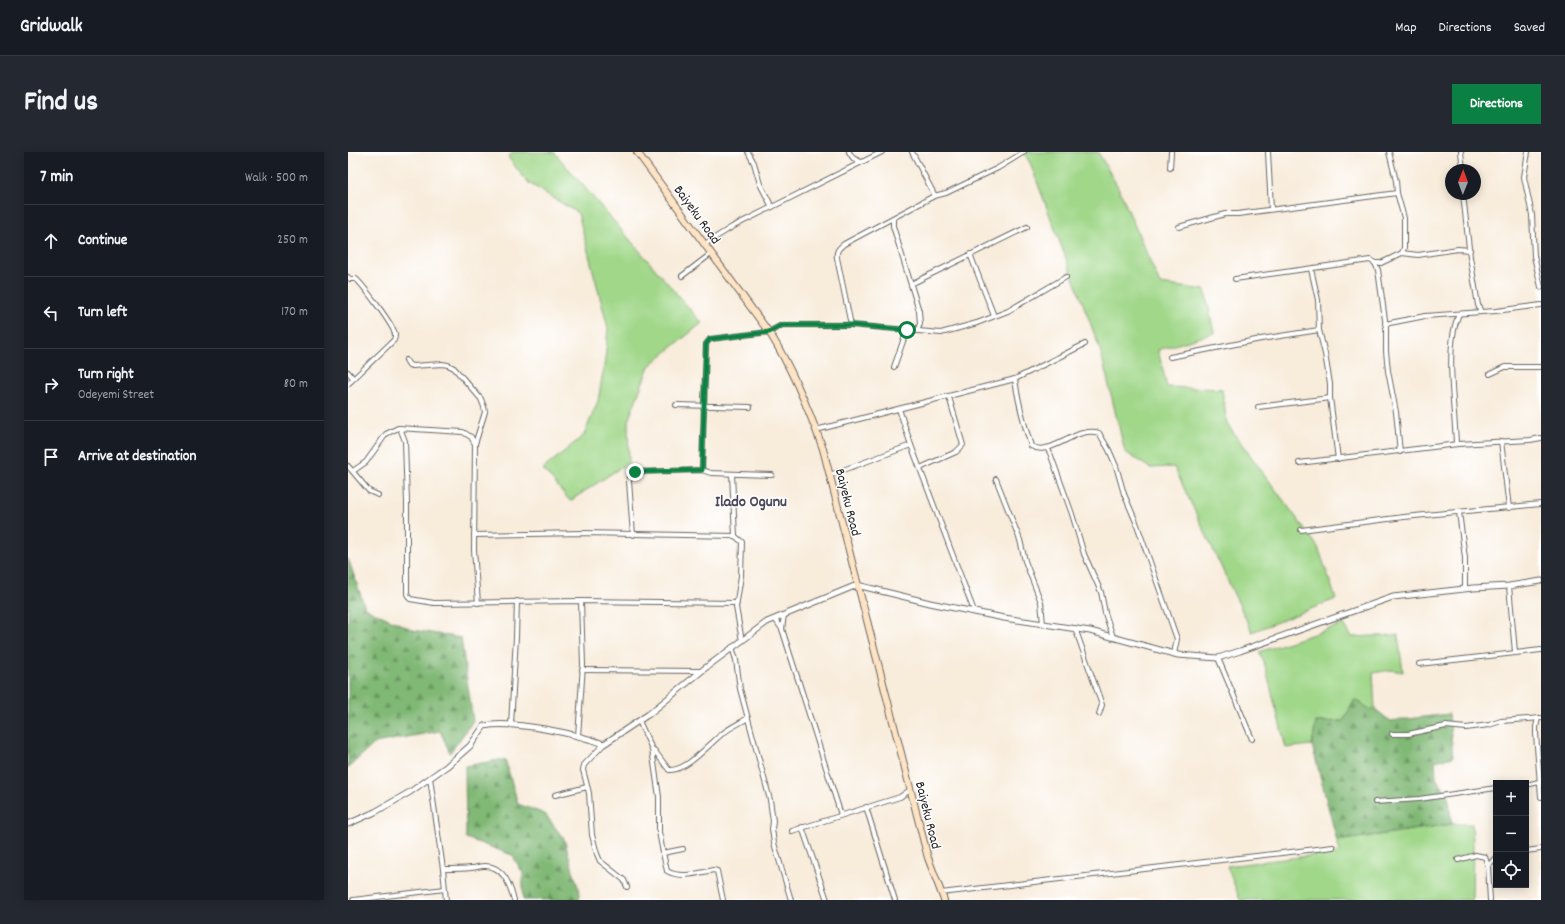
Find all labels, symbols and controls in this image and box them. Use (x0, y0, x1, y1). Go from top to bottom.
text: Gridwalk (20, 14, 83, 41)
text: Map (1395, 18, 1417, 38)
text: Directions (1439, 18, 1492, 38)
text: Saved (1514, 18, 1545, 38)
text: Find us (24, 84, 98, 124)
button: Directions (1452, 84, 1541, 124)
north arrow (1445, 164, 1481, 200)
text: 7 min (40, 166, 73, 190)
text: Walk · 500 m (245, 169, 308, 188)
street label: Baiyeku Road (668, 181, 725, 249)
icon: ahead (40, 230, 62, 252)
text: Continue (78, 230, 127, 252)
text: 250 m (277, 231, 308, 250)
icon: left (40, 302, 62, 324)
text: Turn left (78, 302, 127, 324)
text: 170 m (281, 303, 308, 322)
route start (898, 321, 916, 339)
text: Turn right (78, 364, 134, 386)
icon: right (40, 374, 62, 396)
text: 80 m (284, 375, 308, 394)
text: Odeyemi Street (78, 386, 154, 405)
icon: arrive (40, 446, 62, 468)
text: Arrive at destination (78, 446, 196, 468)
route end (626, 463, 644, 481)
street label: Baiyeku Road (829, 467, 865, 538)
district label: Ilado Ogunu (715, 491, 787, 514)
street label: Baiyeku Road (909, 780, 945, 851)
map controls (1493, 780, 1529, 888)
button: + (1493, 780, 1529, 816)
button: − (1493, 816, 1529, 852)
button: locate (1493, 852, 1529, 888)

